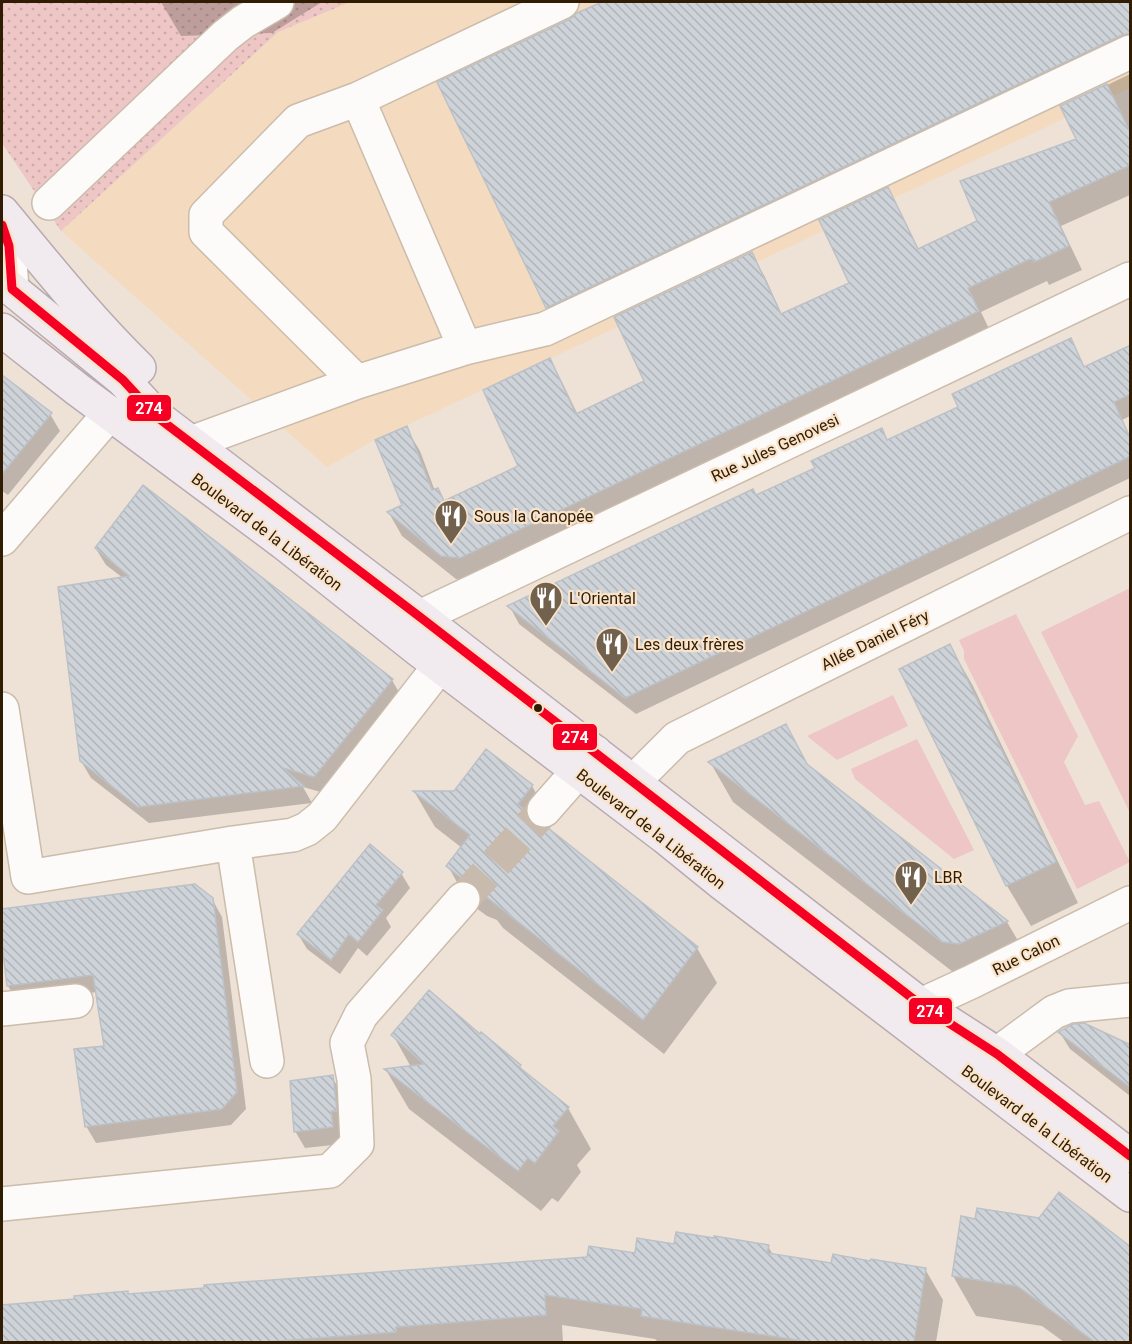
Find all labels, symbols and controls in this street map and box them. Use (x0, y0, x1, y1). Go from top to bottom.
line badge: 274 (126, 394, 172, 422)
text: 274 (135, 399, 163, 418)
street label: Rue Jules Genovesi (708, 410, 842, 486)
street label: Boulevard de la Libération (188, 469, 346, 595)
restaurant icon: Sous la Canopée (433, 498, 469, 545)
place label: Sous la Canopée (474, 507, 593, 526)
restaurant icon: L'Oriental (528, 580, 564, 627)
place label: L'Oriental (569, 589, 636, 608)
street label: Allée Daniel Féry (818, 605, 932, 674)
restaurant icon: Les deux frères (594, 626, 630, 673)
place label: Les deux frères (635, 635, 744, 654)
unlabelled marker (532, 702, 544, 714)
line badge: 274 (552, 723, 598, 751)
text: 274 (561, 728, 589, 747)
street label: Boulevard de la Libération (573, 765, 729, 893)
restaurant icon: LBR (893, 859, 929, 906)
place label: LBR (934, 868, 963, 887)
street label: Rue Calon (989, 931, 1063, 979)
line badge: 274 (908, 997, 953, 1025)
text: 274 (916, 1002, 944, 1021)
street label: Boulevard de la Libération (958, 1061, 1116, 1187)

